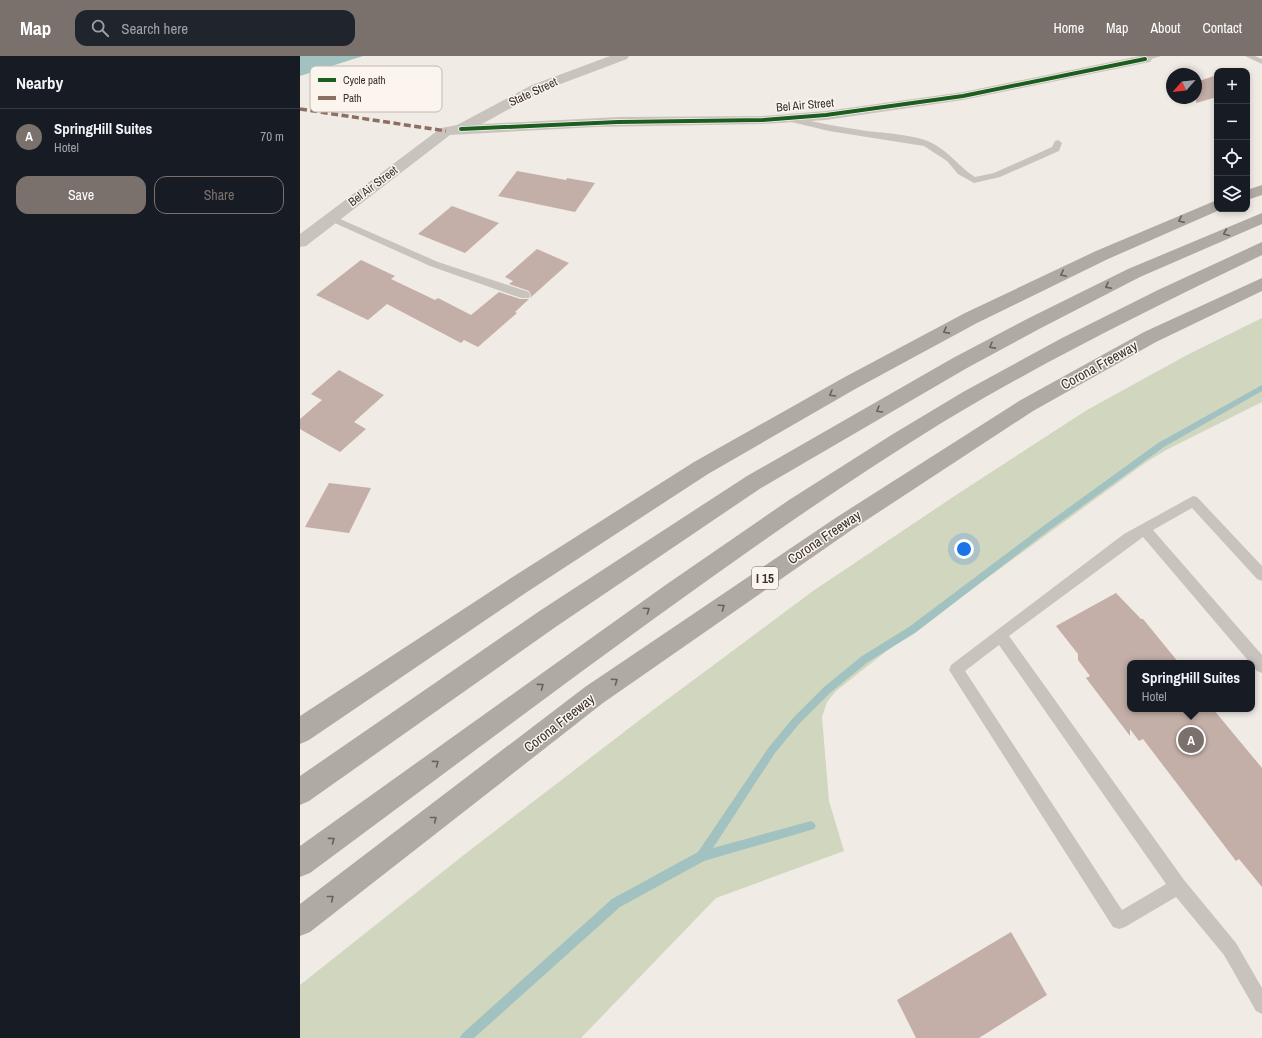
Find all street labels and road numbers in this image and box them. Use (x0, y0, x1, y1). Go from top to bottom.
street label: State Street (506, 74, 560, 110)
street label: Bel Air Street (775, 94, 835, 115)
street label: Bel Air Street (345, 162, 401, 210)
street label: Corona Freeway (1058, 336, 1141, 393)
street label: Corona Freeway (784, 506, 864, 568)
road number: I 15 (752, 567, 778, 589)
street label: Corona Freeway (520, 690, 598, 756)

